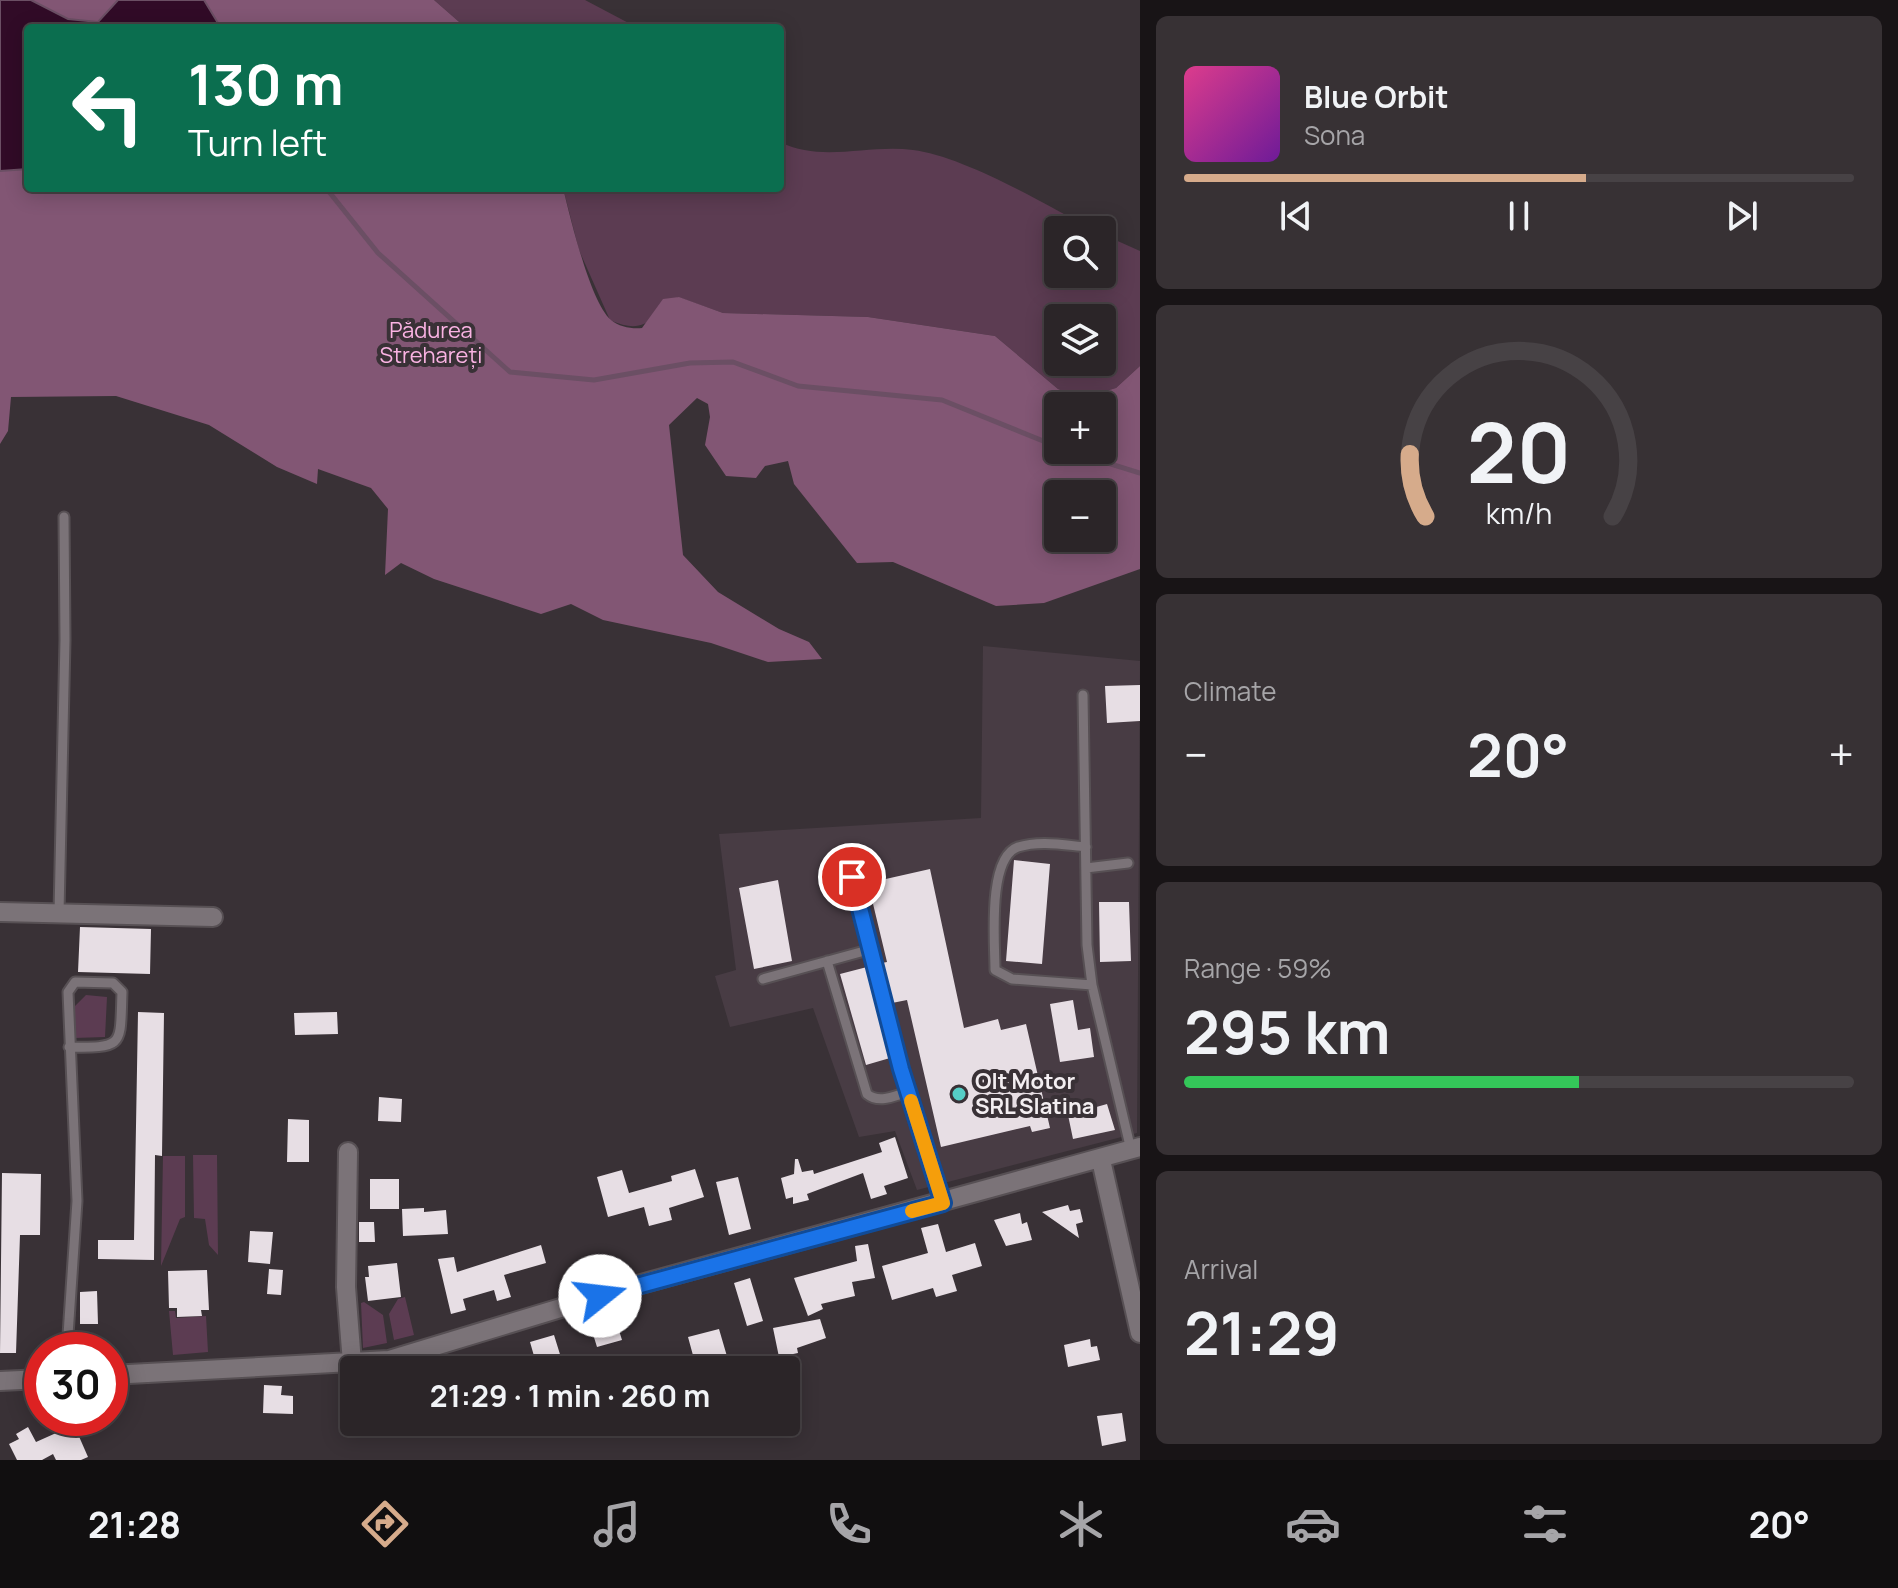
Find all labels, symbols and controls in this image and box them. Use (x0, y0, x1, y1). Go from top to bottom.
text: 130 m (188, 45, 344, 122)
icon: left (56, 56, 160, 160)
text: Blue Orbit (1304, 76, 1449, 117)
text: Sona (1304, 117, 1365, 153)
text: Turn left (188, 118, 327, 167)
icon: previous (1274, 194, 1318, 238)
icon: pause (1497, 194, 1541, 238)
icon: next (1720, 194, 1764, 238)
map controls (1044, 216, 1116, 552)
button: search (1044, 216, 1116, 288)
button: layers (1044, 304, 1116, 376)
park label: Pădurea Strehareți (380, 315, 482, 370)
button: + (1044, 392, 1116, 464)
text: 20 (1467, 394, 1571, 508)
button: − (1044, 480, 1116, 552)
text: km/h (1486, 494, 1552, 533)
text: Climate (1184, 673, 1276, 709)
text: 20° (1467, 713, 1569, 795)
text: − (1184, 724, 1208, 784)
text: + (1829, 724, 1854, 784)
pin (818, 843, 886, 911)
icon: arrive (830, 855, 874, 899)
text: Range · 59% (1184, 950, 1332, 986)
text: 295 km (1184, 990, 1390, 1072)
place label: Olt Motor SRL Slatina (975, 1066, 1094, 1121)
marker: Olt Motor SRL Slatina (950, 1085, 968, 1103)
text: Arrival (1184, 1251, 1258, 1287)
position arrow (558, 1254, 642, 1338)
text: 21:29 (1184, 1291, 1340, 1373)
speed limit sign: 30 (24, 1332, 128, 1436)
text: 21:29 · 1 min · 260 m (430, 1375, 710, 1416)
icon: directions (357, 1496, 413, 1552)
icon: music (589, 1496, 645, 1552)
icon: phone (821, 1496, 877, 1552)
icon: climate (1053, 1496, 1109, 1552)
icon: car (1285, 1496, 1341, 1552)
icon: filters (1517, 1496, 1573, 1552)
text: 21:28 (88, 1500, 181, 1549)
text: 20° (1749, 1500, 1810, 1549)

